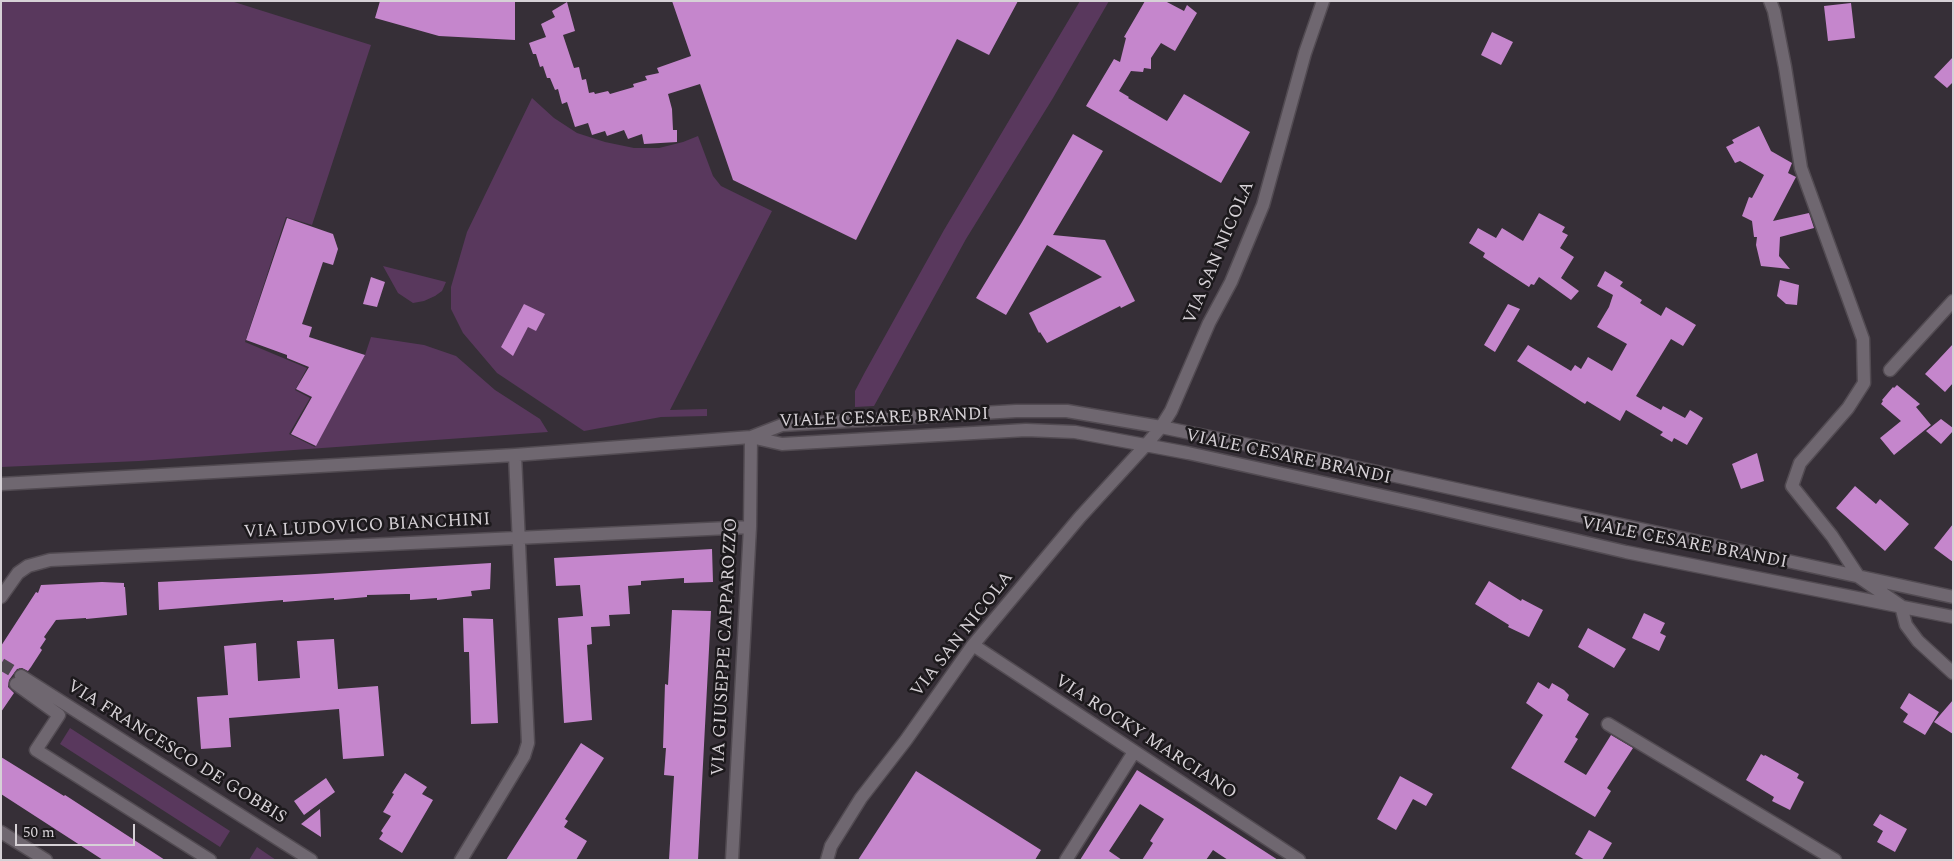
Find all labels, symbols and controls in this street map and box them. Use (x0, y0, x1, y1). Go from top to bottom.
street label: VIA SAN NICOLA (1180, 178, 1260, 328)
street label: VIALE CESARE BRANDI (779, 405, 989, 433)
street label: VIALE CESARE BRANDI (1183, 426, 1393, 490)
street label: VIA LUDOVICO BIANCHINI (243, 510, 491, 544)
street label: VIALE CESARE BRANDI (1579, 513, 1789, 575)
street label: VIA GIUSEPPE CAPPAROZZO (708, 517, 744, 777)
street label: VIA SAN NICOLA (907, 568, 1019, 702)
street label: VIA ROCKY MARCIANO (1050, 671, 1240, 805)
street label: VIA FRANCESCO DE GOBBIS (62, 676, 290, 830)
scale bar (18, 814, 138, 846)
text: 50 m (23, 821, 55, 844)

